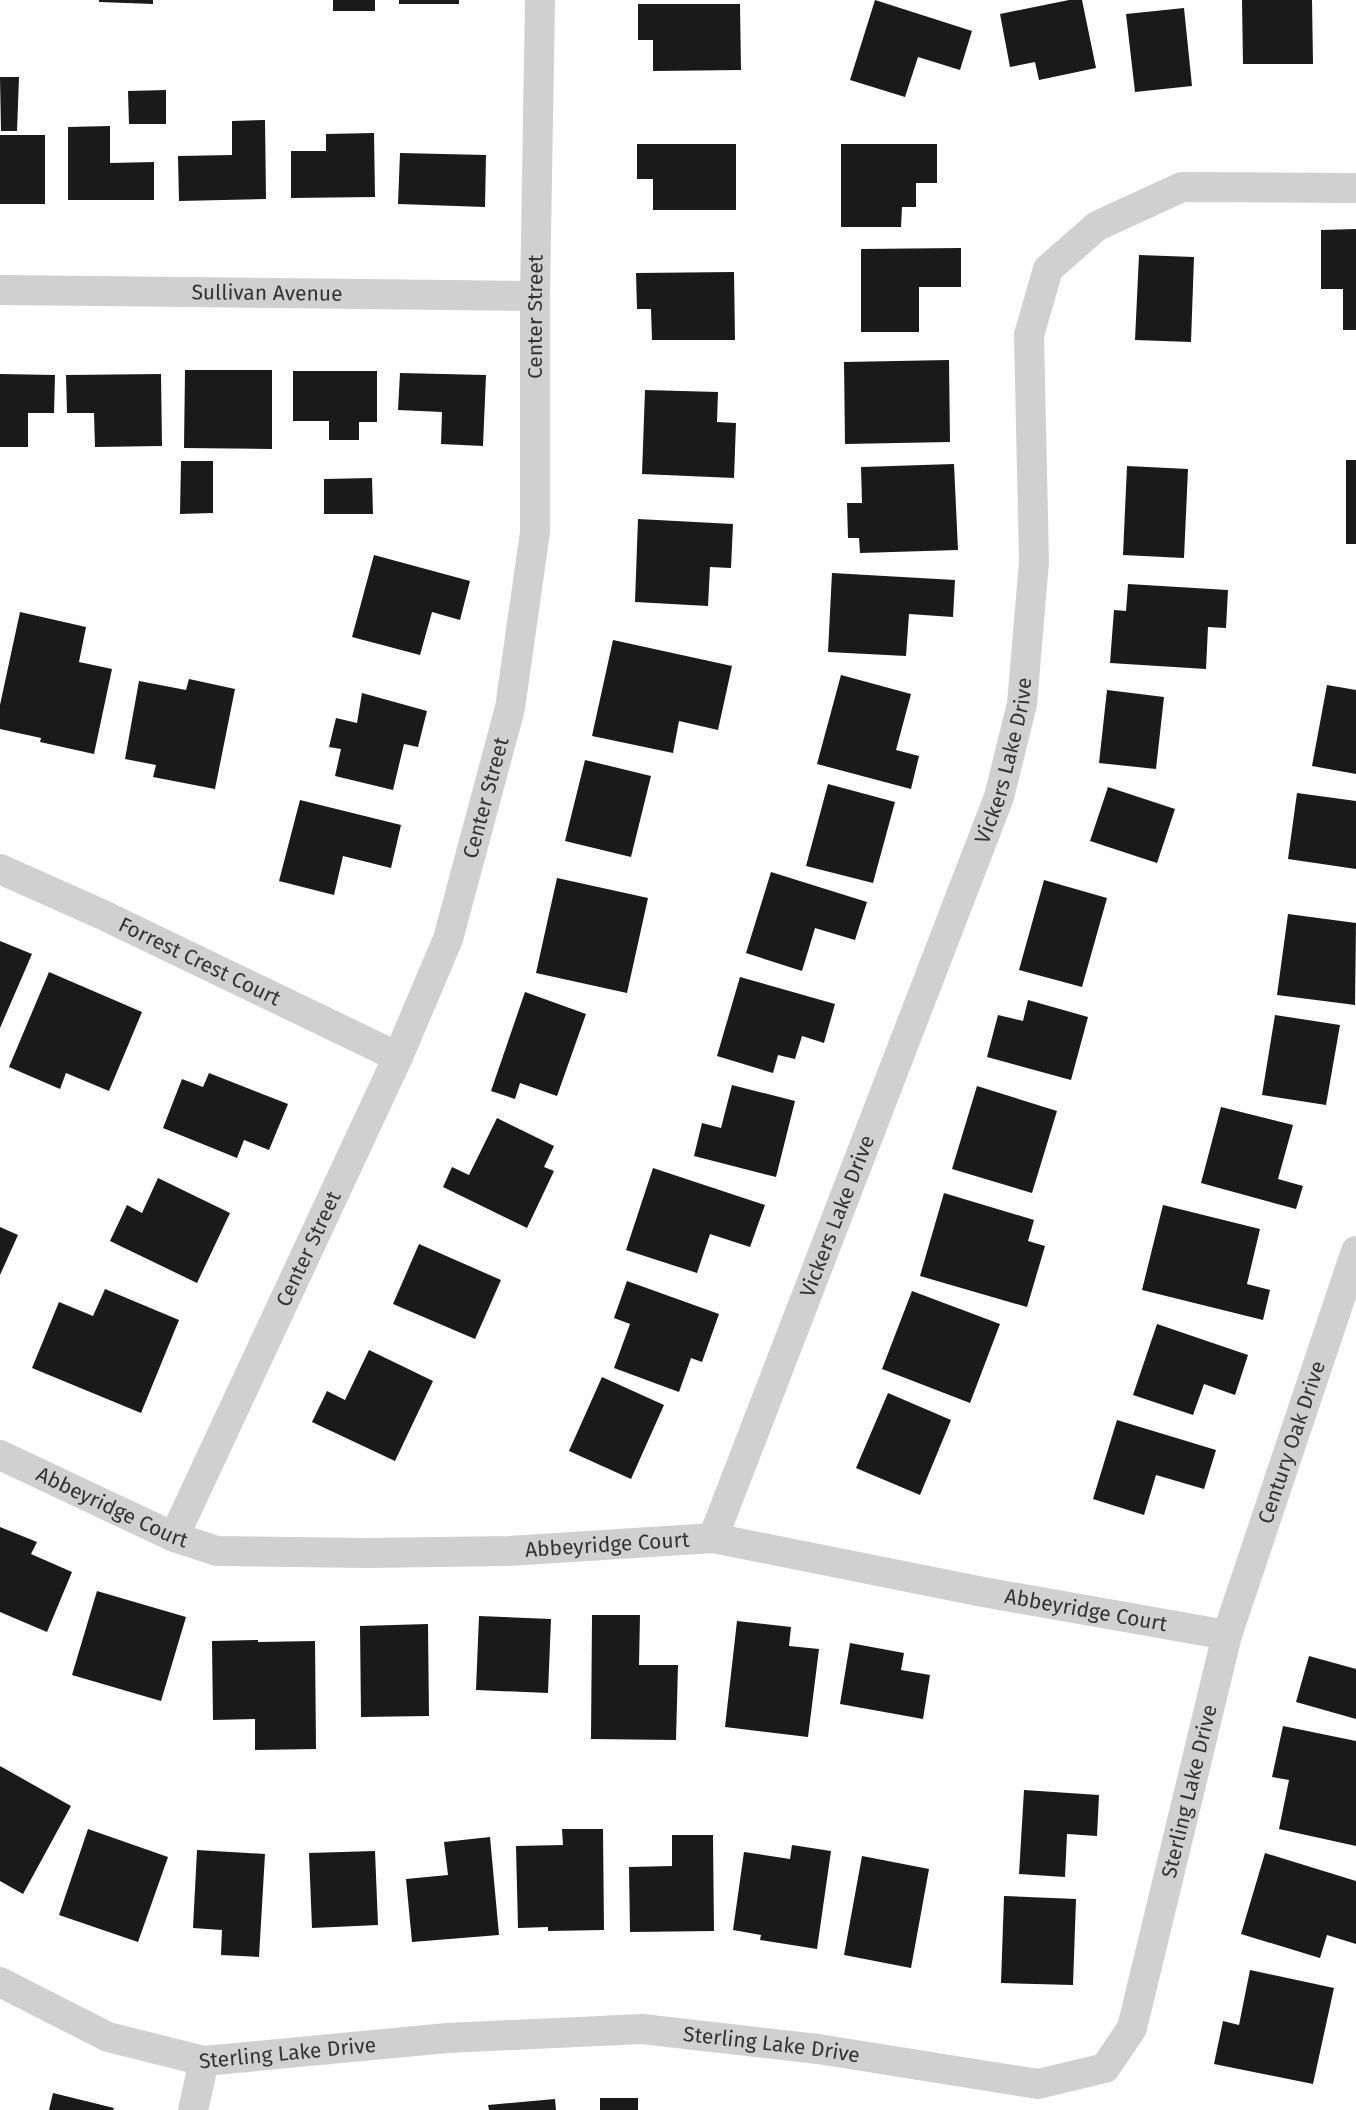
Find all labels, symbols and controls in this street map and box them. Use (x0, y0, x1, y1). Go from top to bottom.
street label: Center Street (522, 254, 549, 379)
street label: Sullivan Avenue (191, 279, 343, 307)
street label: Vickers Lake Drive (969, 676, 1037, 847)
street label: Center Street (457, 734, 515, 861)
street label: Forrest Crest Court (114, 911, 285, 1012)
street label: Vickers Lake Drive (794, 1131, 880, 1301)
street label: Center Street (270, 1187, 347, 1311)
street label: Century Oak Drive (1252, 1358, 1331, 1527)
street label: Abbeyridge Court (32, 1461, 192, 1554)
street label: Abbeyridge Court (524, 1527, 691, 1563)
street label: Abbeyridge Court (1003, 1583, 1170, 1637)
street label: Sterling Lake Drive (1156, 1702, 1223, 1881)
street label: Sterling Lake Drive (682, 2021, 862, 2068)
street label: Sterling Lake Drive (198, 2032, 377, 2074)

